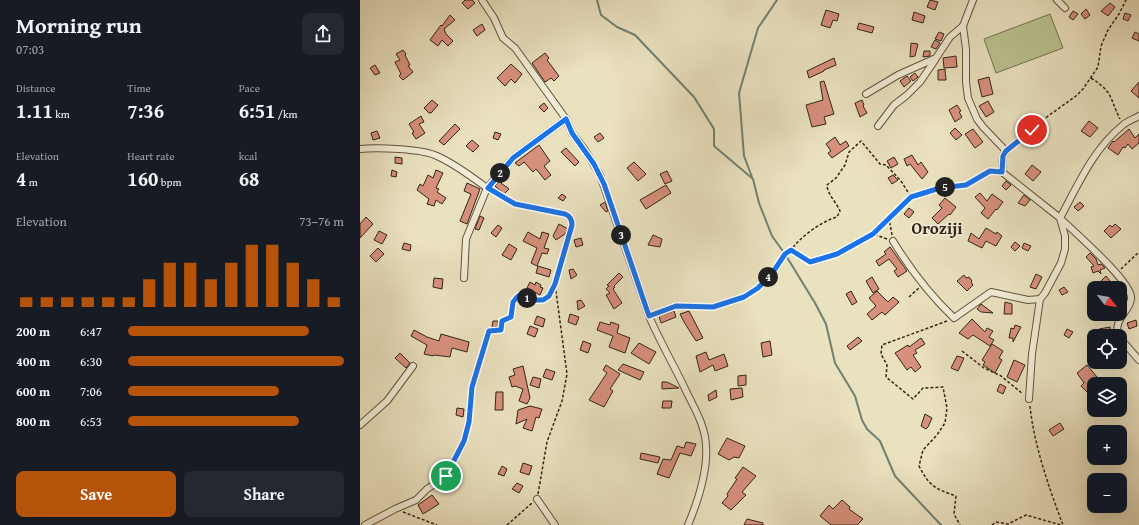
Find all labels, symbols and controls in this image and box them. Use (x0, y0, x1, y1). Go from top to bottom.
text: Morning run (16, 9, 142, 41)
button: share (302, 13, 344, 55)
text: 07:03 (16, 40, 44, 59)
text: Distance (16, 80, 55, 96)
text: Time (127, 80, 151, 96)
text: Pace (239, 80, 260, 96)
text: 1.11 (16, 96, 53, 125)
text: 7:36 (127, 96, 164, 125)
text: 6:51 (239, 96, 275, 125)
text: km (53, 106, 70, 122)
text: /km (275, 106, 298, 122)
pin (1015, 113, 1049, 147)
icon: check (1021, 119, 1043, 141)
text: Elevation (16, 148, 59, 164)
text: Heart rate (127, 148, 175, 164)
text: kcal (239, 148, 257, 164)
pin: 2 (490, 163, 510, 183)
text: 4 (16, 164, 26, 193)
text: 160 (127, 164, 158, 193)
text: 68 (239, 164, 259, 193)
text: 2 (497, 165, 503, 181)
text: m (26, 174, 38, 190)
text: bpm (158, 174, 181, 190)
pin: 5 (935, 177, 955, 197)
text: 5 (942, 179, 948, 195)
text: Elevation (16, 212, 67, 231)
text: 73–76 m (299, 212, 344, 231)
district label: Oroziji (911, 215, 963, 240)
pin: 3 (611, 225, 631, 245)
text: 3 (618, 227, 624, 243)
pin: 4 (758, 267, 778, 287)
text: 4 (765, 269, 771, 285)
north arrow (1087, 281, 1127, 321)
map controls (1087, 281, 1127, 513)
pin: 1 (517, 288, 537, 308)
text: 1 (524, 290, 530, 306)
text: 200 m (16, 322, 50, 341)
text: 6:47 (80, 322, 102, 341)
button: locate (1087, 329, 1127, 369)
text: 400 m (16, 352, 50, 371)
text: 6:30 (80, 352, 102, 371)
button: layers (1087, 377, 1127, 417)
text: 600 m (16, 382, 50, 401)
text: 7:06 (80, 382, 102, 401)
text: 800 m (16, 412, 50, 431)
text: 6:53 (80, 412, 102, 431)
button: + (1087, 425, 1127, 465)
pin (429, 459, 463, 493)
icon: arrive (435, 465, 457, 487)
button: Save (16, 471, 176, 517)
button: Share (184, 471, 344, 517)
button: − (1087, 473, 1127, 513)

